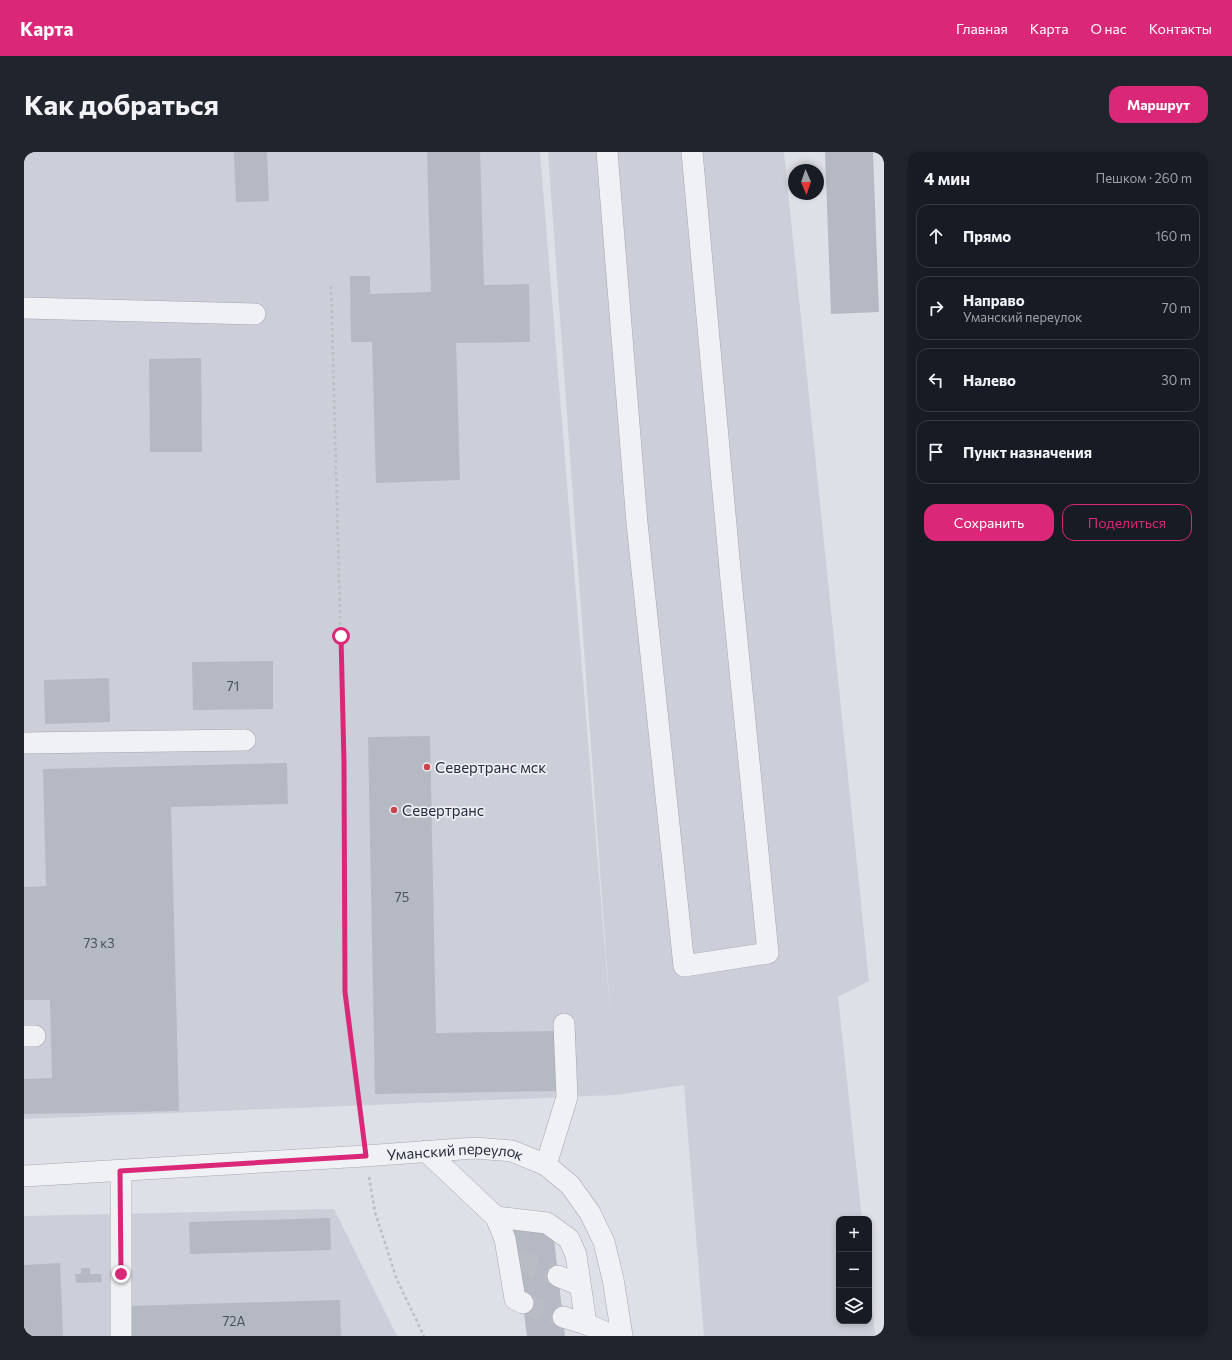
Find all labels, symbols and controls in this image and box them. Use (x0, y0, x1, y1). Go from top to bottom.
text: Карта (20, 17, 73, 40)
text: Главная (956, 20, 1008, 37)
text: Карта (1030, 20, 1068, 37)
text: О нас (1090, 20, 1127, 37)
text: Контакты (1149, 20, 1212, 37)
button: Маршрут (1109, 86, 1208, 123)
text: Как добраться (24, 87, 219, 121)
north arrow (788, 164, 824, 200)
text: 4 мин (924, 168, 970, 189)
text: Пешком · 260 m (1096, 170, 1192, 186)
icon: ahead (925, 225, 947, 247)
text: Прямо (963, 227, 1011, 245)
text: 160 m (1155, 228, 1191, 244)
text: Направо (963, 291, 1025, 309)
icon: right (925, 297, 947, 319)
text: 70 m (1162, 300, 1191, 316)
text: Уманский переулок (963, 309, 1082, 325)
icon: left (925, 369, 947, 391)
text: Налево (963, 371, 1016, 389)
text: 30 m (1161, 372, 1191, 388)
icon: arrive (925, 441, 947, 463)
text: Пункт назначения (963, 443, 1092, 461)
button: Сохранить (924, 504, 1054, 541)
button: Поделиться (1062, 504, 1192, 541)
route start (332, 627, 350, 645)
house number: 71 (227, 678, 239, 694)
place label: Севертранс мск (435, 758, 546, 776)
marker: Севертранс мск (422, 762, 432, 772)
place label: Севертранс (402, 801, 484, 819)
marker: Севертранс (389, 805, 399, 815)
house number: 75 (395, 889, 409, 905)
house number: 73 к3 (83, 935, 115, 951)
street label: Уманский переулок (386, 1139, 526, 1164)
map controls (836, 1216, 872, 1324)
button: + (836, 1216, 872, 1252)
button: − (836, 1252, 872, 1288)
route end (112, 1265, 130, 1283)
button: layers (836, 1288, 872, 1324)
house number: 72А (222, 1313, 246, 1329)

